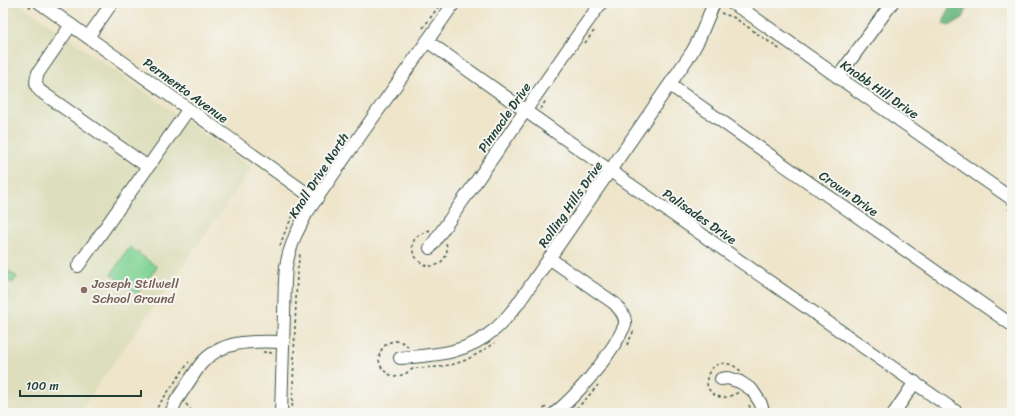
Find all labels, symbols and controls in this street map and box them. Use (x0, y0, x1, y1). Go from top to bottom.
street label: Permento Avenue (138, 52, 233, 129)
street label: Knobb Hill Drive (836, 54, 924, 125)
street label: Pinnacle Drive (472, 77, 537, 157)
street label: Knoll Drive North (282, 128, 355, 223)
street label: Rolling Hills Drive (532, 156, 609, 252)
street label: Crown Drive (814, 164, 883, 222)
street label: Palisades Drive (658, 182, 742, 251)
place label: Joseph Stilwell School Ground (91, 272, 179, 310)
marker: Joseph Stilwell School Ground (79, 285, 89, 295)
scale bar (20, 372, 141, 398)
text: 100 m (26, 375, 59, 397)

